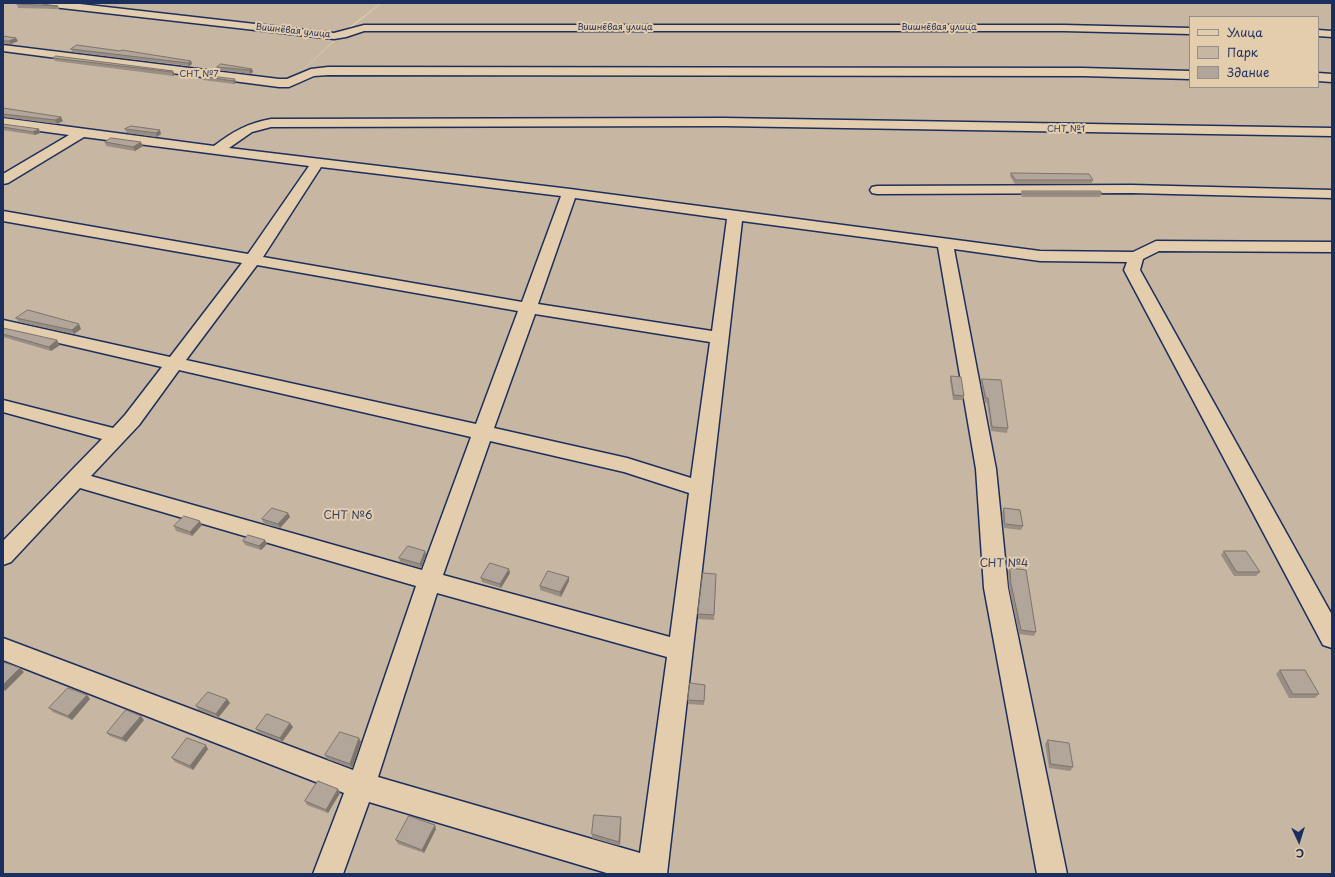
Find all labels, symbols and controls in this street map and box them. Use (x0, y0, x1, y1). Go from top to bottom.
legend (1189, 16, 1319, 88)
street label: Вишнёвая улица (255, 22, 331, 40)
street label: Вишнёвая улица (577, 23, 653, 33)
street label: Вишнёвая улица (901, 23, 977, 33)
text: Улица (1227, 23, 1263, 41)
text: Парк (1227, 43, 1258, 61)
text: Здание (1227, 63, 1269, 81)
park label: СНТ №7 (179, 70, 219, 80)
park label: СНТ №1 (1047, 125, 1085, 135)
park label: СНТ №6 (323, 509, 373, 523)
park label: СНТ №4 (980, 557, 1028, 571)
north arrow (1279, 821, 1319, 861)
text: С (1295, 845, 1305, 862)

